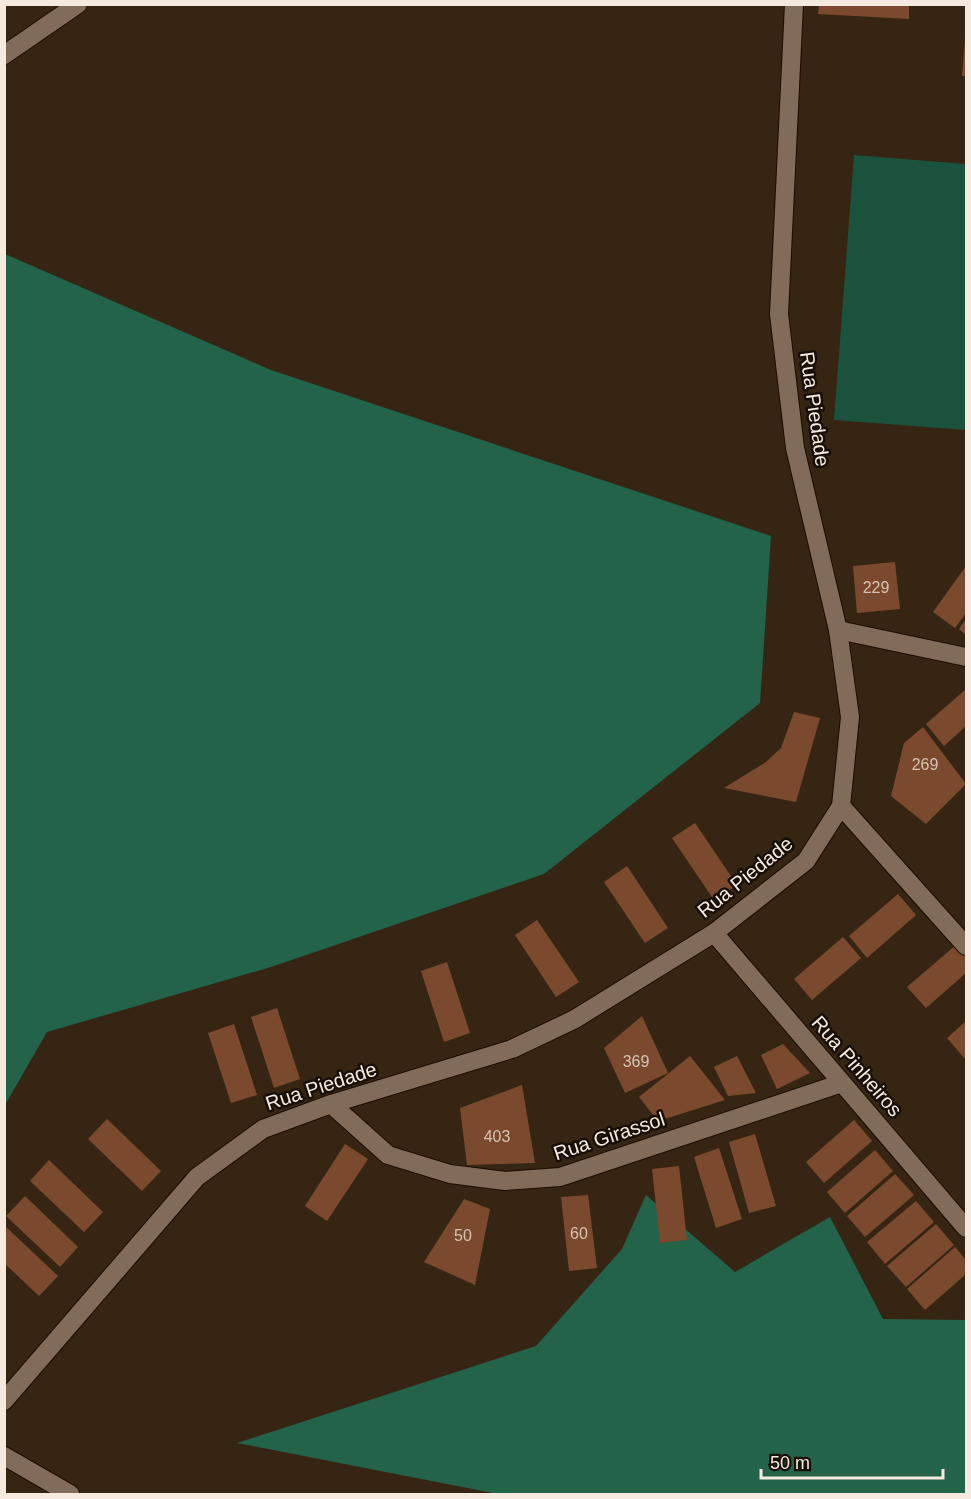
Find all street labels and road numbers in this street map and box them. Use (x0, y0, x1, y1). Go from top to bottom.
street label: Rua Piedade (796, 350, 834, 468)
street label: Rua Piedade (693, 832, 797, 922)
street label: Rua Pinheiros (807, 1011, 907, 1121)
street label: Rua Piedade (263, 1058, 379, 1114)
street label: Rua Girassol (551, 1108, 667, 1164)

